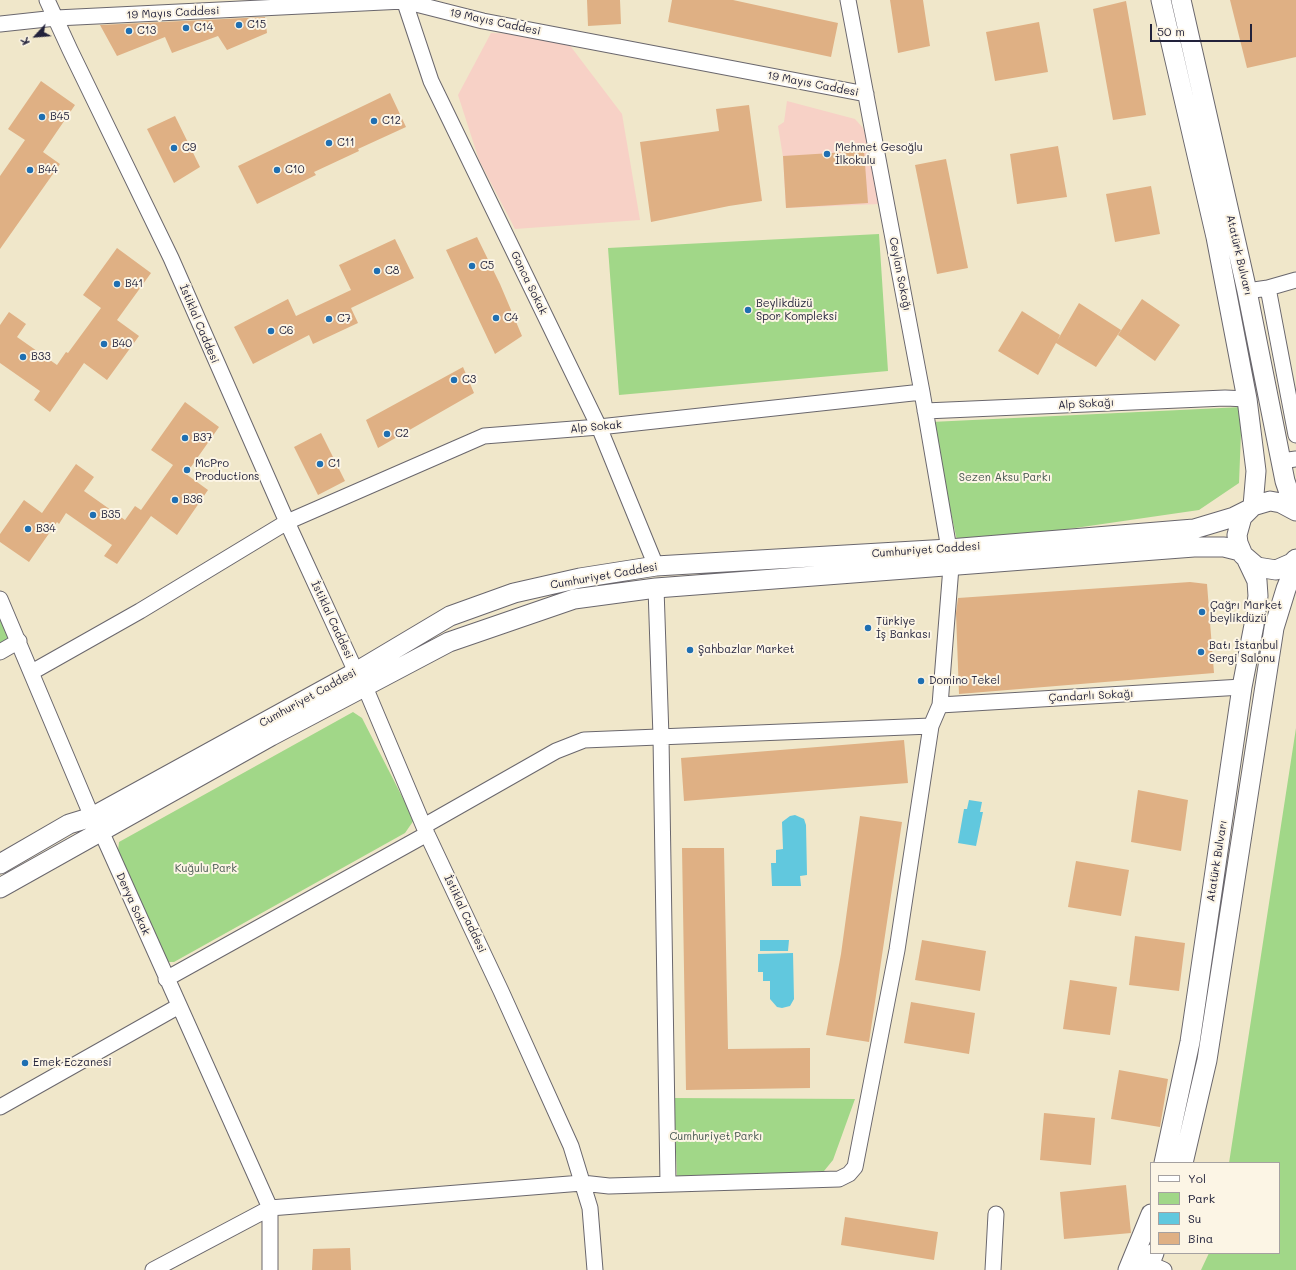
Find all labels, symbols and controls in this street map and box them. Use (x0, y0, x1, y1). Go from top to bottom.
street label: 19 Mayıs Caddesi (126, 4, 220, 22)
street label: 19 Mayıs Caddesi (448, 6, 542, 38)
north arrow (16, 16, 56, 56)
scale bar (1152, 16, 1254, 42)
place label: C15 (247, 18, 266, 32)
marker: C15 (234, 20, 244, 30)
place label: C14 (194, 21, 213, 35)
marker: C14 (181, 23, 191, 33)
text: 50 m (1157, 23, 1185, 39)
place label: C13 (137, 24, 156, 38)
marker: C13 (124, 26, 134, 36)
text: K (16, 35, 33, 48)
street label: 19 Mayıs Caddesi (766, 69, 860, 99)
place label: B45 (50, 110, 70, 124)
marker: B45 (37, 112, 47, 122)
place label: C12 (382, 114, 401, 128)
marker: C12 (369, 116, 379, 126)
place label: C11 (337, 136, 355, 150)
marker: C11 (324, 138, 334, 148)
place label: C9 (182, 141, 196, 155)
place label: Mehmet Gesoğlu İlkokulu (835, 141, 923, 167)
marker: C9 (169, 143, 179, 153)
marker: Mehmet Gesoğlu İlkokulu (822, 149, 832, 159)
place label: B44 (38, 163, 58, 177)
place label: C10 (285, 163, 305, 177)
marker: B44 (25, 165, 35, 175)
marker: C10 (272, 165, 282, 175)
street label: Atatürk Bulvarı (1223, 213, 1255, 297)
street label: Ceylan Sokağı (886, 236, 914, 312)
street label: Gonca Sokak (508, 249, 550, 317)
place label: C5 (480, 259, 494, 273)
marker: C5 (467, 261, 477, 271)
place label: C8 (385, 264, 400, 278)
marker: C8 (372, 266, 382, 276)
place label: B41 (125, 277, 143, 291)
marker: B41 (112, 279, 122, 289)
street label: İstiklal Caddesi (176, 283, 222, 365)
place label: Beylikdüzü Spor Kompleksi (756, 297, 837, 323)
marker: Beylikdüzü Spor Kompleksi (743, 305, 753, 315)
place label: C4 (504, 311, 518, 325)
place label: C7 (337, 312, 351, 326)
marker: C4 (491, 313, 501, 323)
marker: C7 (324, 314, 334, 324)
place label: C6 (279, 324, 293, 338)
marker: C6 (266, 326, 276, 336)
place label: B40 (112, 337, 132, 351)
marker: B40 (99, 339, 109, 349)
place label: B33 (31, 350, 51, 364)
marker: B33 (18, 352, 28, 362)
place label: C3 (462, 373, 476, 387)
marker: C3 (449, 375, 459, 385)
street label: Alp Sokağı (1058, 396, 1114, 412)
street label: Alp Sokak (570, 418, 622, 436)
place label: C2 (395, 427, 409, 441)
marker: C2 (382, 429, 392, 439)
place label: B37 (193, 431, 212, 445)
marker: B37 (180, 433, 190, 443)
place label: McPro Productions (195, 457, 259, 483)
place label: C1 (328, 457, 341, 471)
marker: C1 (315, 459, 325, 469)
marker: McPro Productions (182, 465, 192, 475)
park label: Sezen Aksu Parkı (959, 471, 1051, 485)
place label: B36 (183, 493, 203, 507)
marker: B36 (170, 495, 180, 505)
place label: B35 (101, 508, 121, 522)
marker: B35 (88, 510, 98, 520)
place label: B34 (36, 522, 56, 536)
marker: B34 (23, 524, 33, 534)
street label: Cumhuriyet Caddesi (871, 540, 981, 560)
street label: Cumhuriyet Caddesi (549, 560, 659, 592)
street label: İstiklal Caddesi (308, 579, 356, 661)
place label: Çağrı Market beylikdüzü (1210, 599, 1282, 625)
marker: Çağrı Market beylikdüzü (1197, 607, 1207, 617)
place label: Türkiye İş Bankası (876, 615, 931, 641)
marker: Türkiye İş Bankası (863, 623, 873, 633)
place label: Batı İstanbul Sergi Salonu (1209, 639, 1278, 665)
place label: Şahbazlar Market (698, 643, 795, 657)
marker: Şahbazlar Market (685, 645, 695, 655)
marker: Batı İstanbul Sergi Salonu (1196, 647, 1206, 657)
street label: Cumhuriyet Caddesi (257, 666, 359, 730)
place label: Domino Tekel (929, 674, 1000, 688)
marker: Domino Tekel (916, 676, 926, 686)
street label: Çandarlı Sokağı (1048, 687, 1134, 705)
street label: Atatürk Bulvarı (1204, 819, 1230, 903)
park label: Kuğulu Park (175, 862, 237, 876)
street label: Derya Sokak (113, 871, 153, 937)
street label: İstiklal Caddesi (441, 873, 489, 955)
place label: Emek Eczanesi (33, 1056, 112, 1070)
marker: Emek Eczanesi (20, 1058, 30, 1068)
park label: Cumhuriyet Parkı (669, 1130, 763, 1144)
legend (1150, 1162, 1280, 1254)
text: Yol (1188, 1170, 1206, 1186)
text: Park (1188, 1190, 1215, 1206)
text: Su (1188, 1210, 1201, 1226)
text: Bina (1188, 1230, 1213, 1246)

